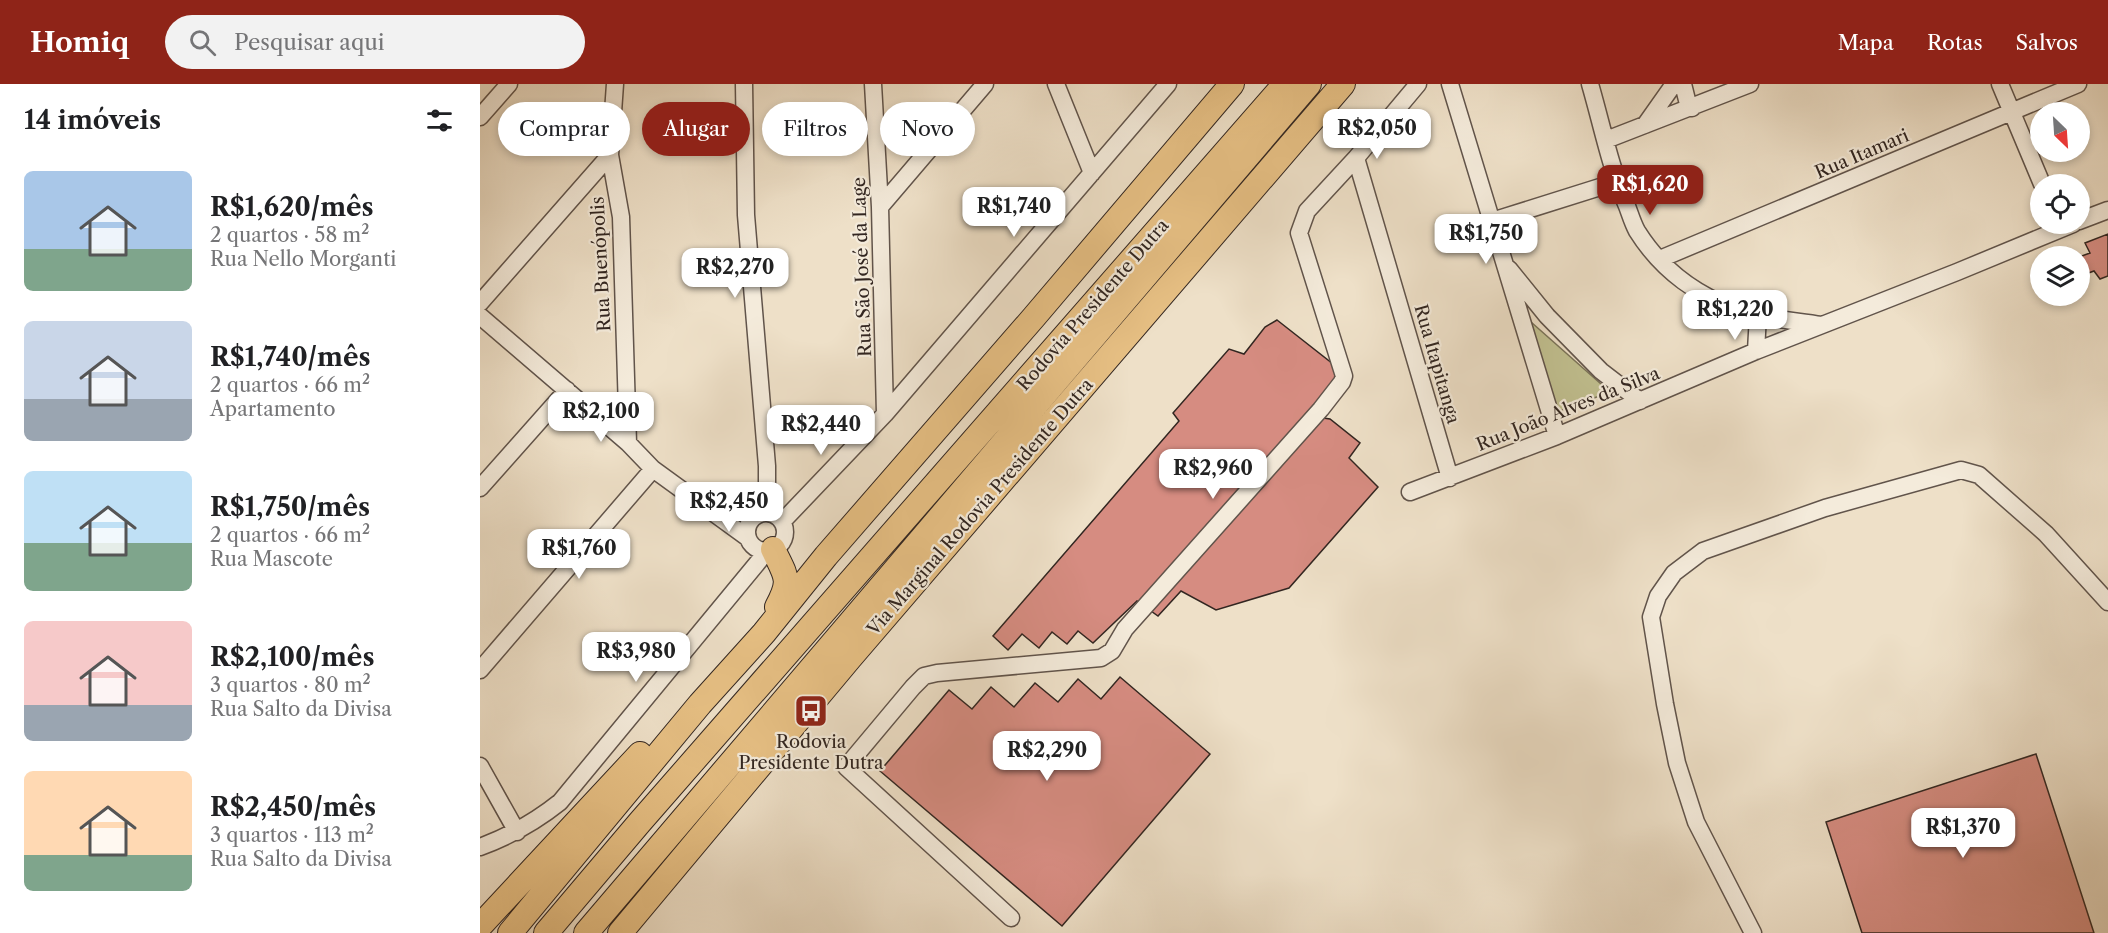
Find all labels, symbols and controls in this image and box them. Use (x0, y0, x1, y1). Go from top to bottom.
search box (165, 15, 585, 69)
text: Homiq (30, 25, 129, 59)
icon: search (186, 26, 219, 59)
text: Pesquisar aqui (234, 29, 384, 56)
text: Mapa (1838, 30, 1894, 55)
text: Rotas (1927, 30, 1983, 55)
text: Salvos (2016, 30, 2078, 55)
chip: Comprar (498, 102, 630, 156)
chip: Alugar (642, 102, 750, 156)
chip: Filtros (762, 102, 868, 156)
chip: Novo (880, 102, 975, 156)
north arrow (2030, 102, 2090, 162)
map controls (2030, 102, 2090, 306)
text: 14 imóveis (24, 104, 161, 136)
icon: filters (423, 104, 456, 137)
pin: R$2,050 (1322, 109, 1432, 160)
text: R$2,050 (1337, 116, 1417, 140)
street label: Rua Itamari (1812, 124, 1913, 184)
pin: R$1,620 (1595, 165, 1705, 216)
text: R$1,620 (1611, 172, 1689, 196)
button: locate (2030, 174, 2090, 234)
street label: Rua São José da Lage (848, 177, 876, 357)
pin: R$1,740 (959, 187, 1069, 238)
text: R$1,620/mês (210, 191, 374, 223)
text: R$1,740 (976, 194, 1052, 218)
icon: home (72, 195, 144, 267)
street label: Rua Buenópolis (586, 196, 616, 332)
street label: Rodovia Presidente Dutra (1013, 214, 1174, 395)
pin: R$1,750 (1431, 214, 1541, 265)
text: R$1,750 (1449, 221, 1523, 245)
text: 2 quartos · 58 m² (210, 223, 369, 247)
button: layers (2030, 246, 2090, 306)
text: Rua Nello Morganti (210, 247, 396, 271)
pin: R$2,270 (680, 248, 790, 299)
text: R$2,270 (696, 255, 774, 279)
pin: R$1,220 (1680, 290, 1790, 341)
text: R$1,220 (1696, 297, 1774, 321)
street label: Rua Itapitanga (1409, 302, 1465, 427)
text: R$1,740/mês (210, 341, 371, 373)
icon: home (72, 345, 144, 417)
street label: Rua João Alves da Silva (1473, 362, 1663, 456)
text: 2 quartos · 66 m² (210, 373, 370, 397)
street label: Via Marginal Rodovia Presidente Dutra (862, 374, 1098, 641)
pin: R$2,100 (546, 392, 656, 443)
text: Apartamento (210, 397, 335, 421)
text: R$2,100 (562, 399, 640, 423)
pin: R$2,440 (766, 405, 876, 456)
text: R$2,440 (781, 412, 861, 436)
pin: R$2,960 (1158, 449, 1268, 500)
text: R$2,960 (1173, 456, 1253, 480)
pin: R$2,450 (674, 482, 784, 533)
text: R$2,450 (689, 489, 769, 513)
text: R$1,750/mês (210, 491, 370, 523)
icon: home (72, 495, 144, 567)
text: 2 quartos · 66 m² (210, 523, 370, 547)
pin: R$1,760 (524, 529, 634, 580)
text: R$1,760 (541, 536, 617, 560)
text: Rua Mascote (210, 547, 333, 571)
pin: R$3,980 (581, 632, 691, 683)
text: R$3,980 (596, 639, 676, 663)
text: R$2,100/mês (210, 641, 374, 673)
icon: home (72, 645, 144, 717)
text: 3 quartos · 80 m² (210, 673, 371, 697)
bus stop icon: Rodovia Presidente Dutra (793, 693, 829, 729)
text: Rua Salto da Divisa (210, 697, 392, 721)
place label: Rodovia Presidente Dutra (738, 731, 884, 774)
pin: R$2,290 (992, 731, 1102, 782)
text: R$2,290 (1007, 738, 1087, 762)
text: R$2,450/mês (210, 791, 376, 823)
icon: home (72, 795, 144, 867)
pin: R$1,370 (1908, 808, 2018, 859)
text: R$1,370 (1925, 815, 2001, 839)
text: 3 quartos · 113 m² (210, 823, 374, 847)
text: Rua Salto da Divisa (210, 847, 392, 871)

